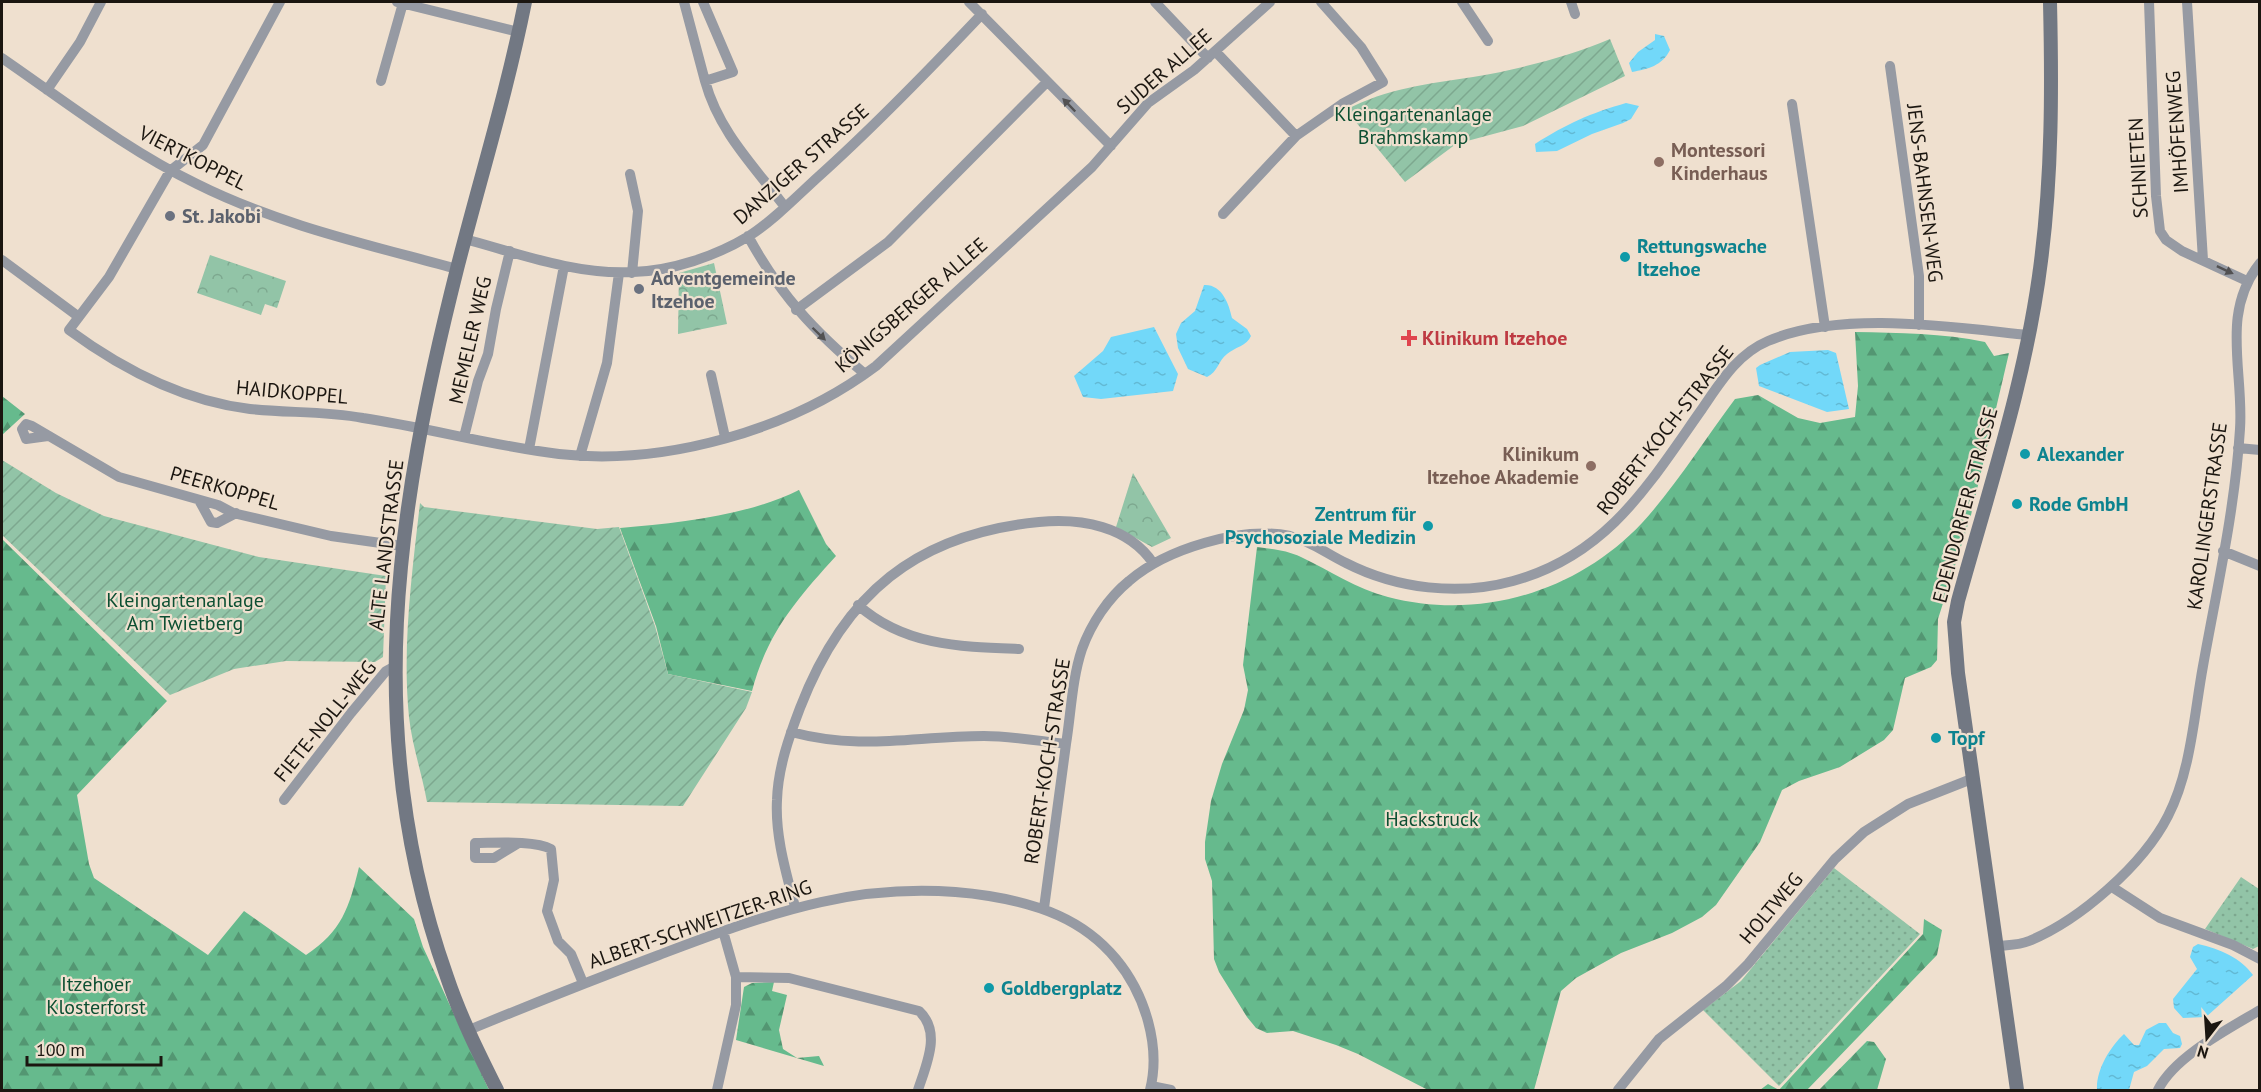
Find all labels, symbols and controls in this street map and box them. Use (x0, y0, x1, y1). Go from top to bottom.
street label: SUDER ALLEE (1111, 23, 1217, 119)
street label: IMHÖFENWEG (2160, 70, 2194, 194)
one-way arrow (1062, 97, 1076, 112)
street label: DANZIGER STRASSE (728, 98, 874, 230)
park label: Kleingartenanlage Brahmskamp (1334, 101, 1492, 150)
street label: JENS-BAHNSEN-WEG (1901, 101, 1949, 284)
street label: SCHNIETEN (2122, 117, 2154, 219)
street label: VIERTKOPPEL (134, 119, 251, 196)
place label: Montessori Kinderhaus (1671, 137, 1768, 186)
marker: Montessori Kinderhaus (1652, 155, 1666, 169)
place label: St. Jakobi (182, 203, 261, 229)
marker: St. Jakobi (163, 209, 177, 223)
street label: KÖNIGSBERGER ALLEE (829, 232, 993, 378)
place label: Rettungswache Itzehoe (1637, 233, 1767, 282)
marker: Rettungswache Itzehoe (1618, 250, 1632, 264)
place label: Adventgemeinde Itzehoe (651, 265, 796, 314)
one-way arrow (2217, 266, 2234, 275)
street label: MEMELER WEG (443, 273, 497, 407)
marker: Adventgemeinde Itzehoe (632, 282, 646, 296)
place label: Klinikum Itzehoe (1422, 325, 1567, 351)
one-way arrow (811, 327, 826, 341)
marker: Klinikum Itzehoe (1400, 329, 1418, 347)
street label: ROBERT-KOCH-STRASSE (1591, 340, 1739, 520)
street label: HAIDKOPPEL (235, 374, 349, 410)
street label: EDENDORFER STRASSE (1926, 404, 2004, 606)
street label: KAROLINGERSTRASSE (2181, 420, 2233, 612)
place label: Klinikum Itzehoe Akademie (1427, 441, 1579, 490)
place label: Alexander (2037, 441, 2124, 467)
marker: Alexander (2018, 447, 2032, 461)
street label: ALTE LANDSTRASSE (363, 458, 409, 632)
marker: Klinikum Itzehoe Akademie (1584, 459, 1598, 473)
street label: PEERKOPPEL (167, 460, 283, 516)
place label: Rode GmbH (2029, 491, 2129, 517)
marker: Rode GmbH (2010, 497, 2024, 511)
place label: Zentrum für Psychosoziale Medizin (1225, 501, 1416, 550)
marker: Zentrum für Psychosoziale Medizin (1421, 519, 1435, 533)
park label: Kleingartenanlage Am Twietberg (106, 587, 264, 636)
street label: FIETE-NOLL-WEG (268, 655, 382, 787)
street label: ROBERT-KOCH-STRASSE (1018, 656, 1076, 866)
place label: Topf (1948, 725, 1986, 751)
marker: Topf (1929, 731, 1943, 745)
park label: Hackstruck (1385, 806, 1479, 832)
street label: HOLTWEG (1734, 867, 1808, 949)
street label: ALBERT-SCHWEITZER-RING (585, 874, 815, 974)
park label: Itzehoer Klosterforst (46, 971, 146, 1020)
place label: Goldbergplatz (1001, 975, 1122, 1001)
marker: Goldbergplatz (982, 981, 996, 995)
north arrow (2177, 1008, 2237, 1068)
scale bar (27, 1029, 160, 1067)
text: 100 m (36, 1038, 85, 1061)
text: N (2195, 1041, 2211, 1063)

